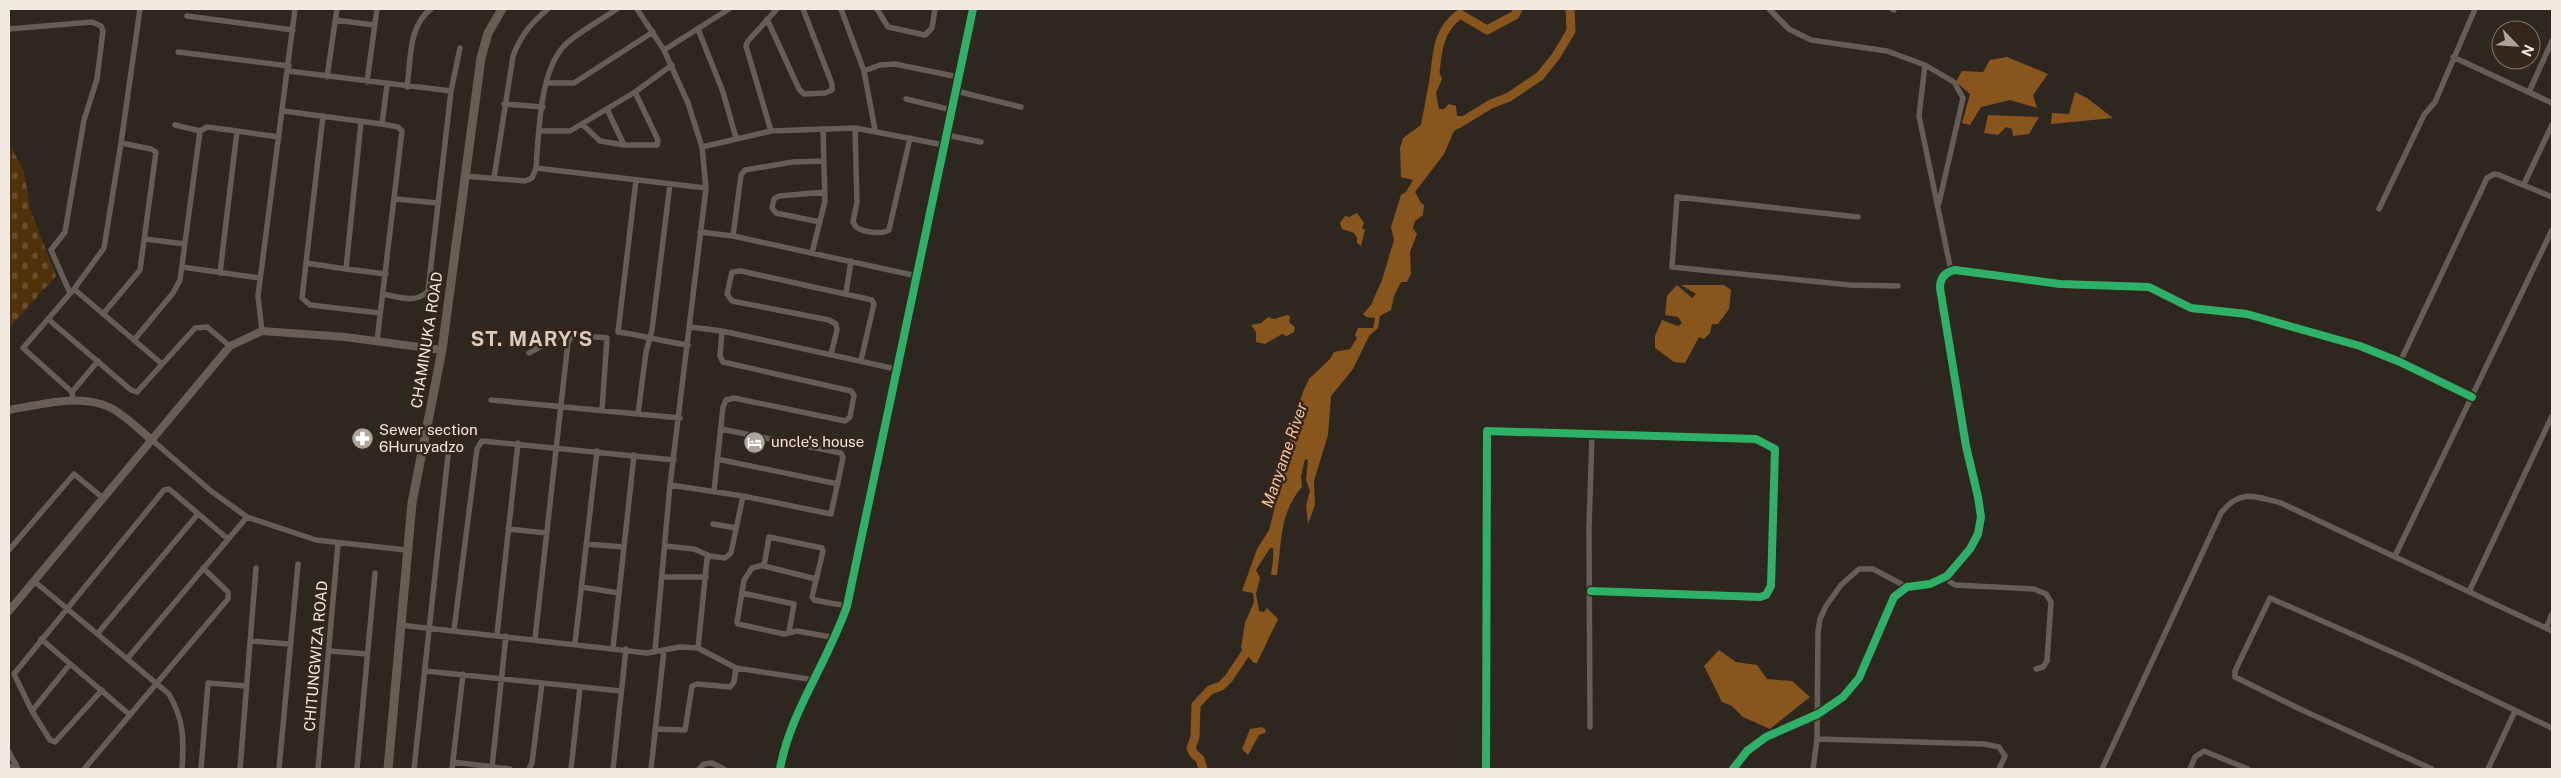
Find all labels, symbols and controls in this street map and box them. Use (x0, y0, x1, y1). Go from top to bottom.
north arrow (2491, 20, 2541, 70)
text: N (2518, 42, 2537, 59)
street label: CHAMINUKA ROAD (407, 270, 446, 409)
district label: ST. MARY'S (471, 327, 593, 351)
water label: Manyame River (1258, 399, 1312, 510)
place label: Sewer section 6Huruyadzo (379, 421, 478, 455)
pharmacy icon: Sewer section 6Huruyadzo (351, 427, 375, 451)
hotel icon: uncle’s house (743, 430, 767, 454)
place label: uncle’s house (771, 433, 864, 450)
street label: CHITUNGWIZA ROAD (300, 580, 331, 732)

